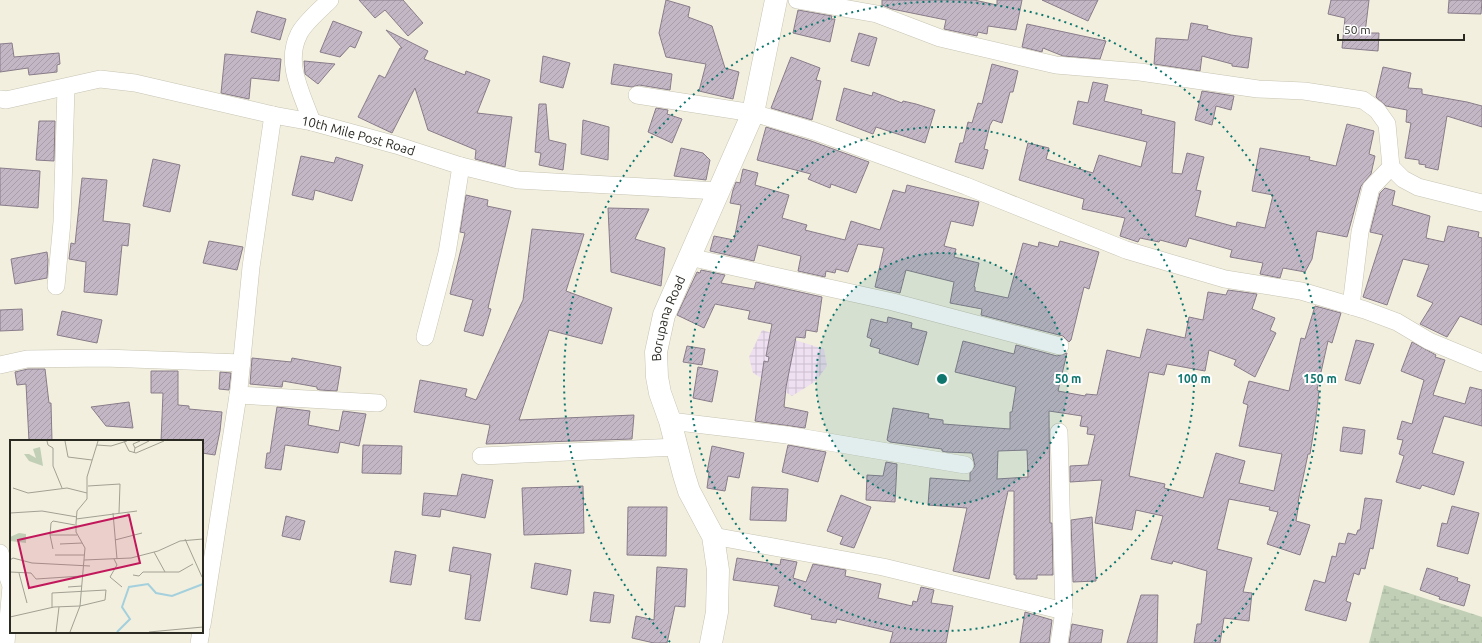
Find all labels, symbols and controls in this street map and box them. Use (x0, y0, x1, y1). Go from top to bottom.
scale bar (1338, 16, 1464, 42)
text: 50 m (1344, 23, 1371, 36)
street label: 10th Mile Post Road (300, 113, 417, 158)
street label: Borupana Road (649, 273, 688, 362)
centre of rings (935, 372, 949, 386)
text: 50 m (1055, 372, 1081, 385)
text: 100 m (1177, 372, 1211, 385)
text: 150 m (1303, 372, 1337, 385)
inset map (10, 440, 203, 633)

